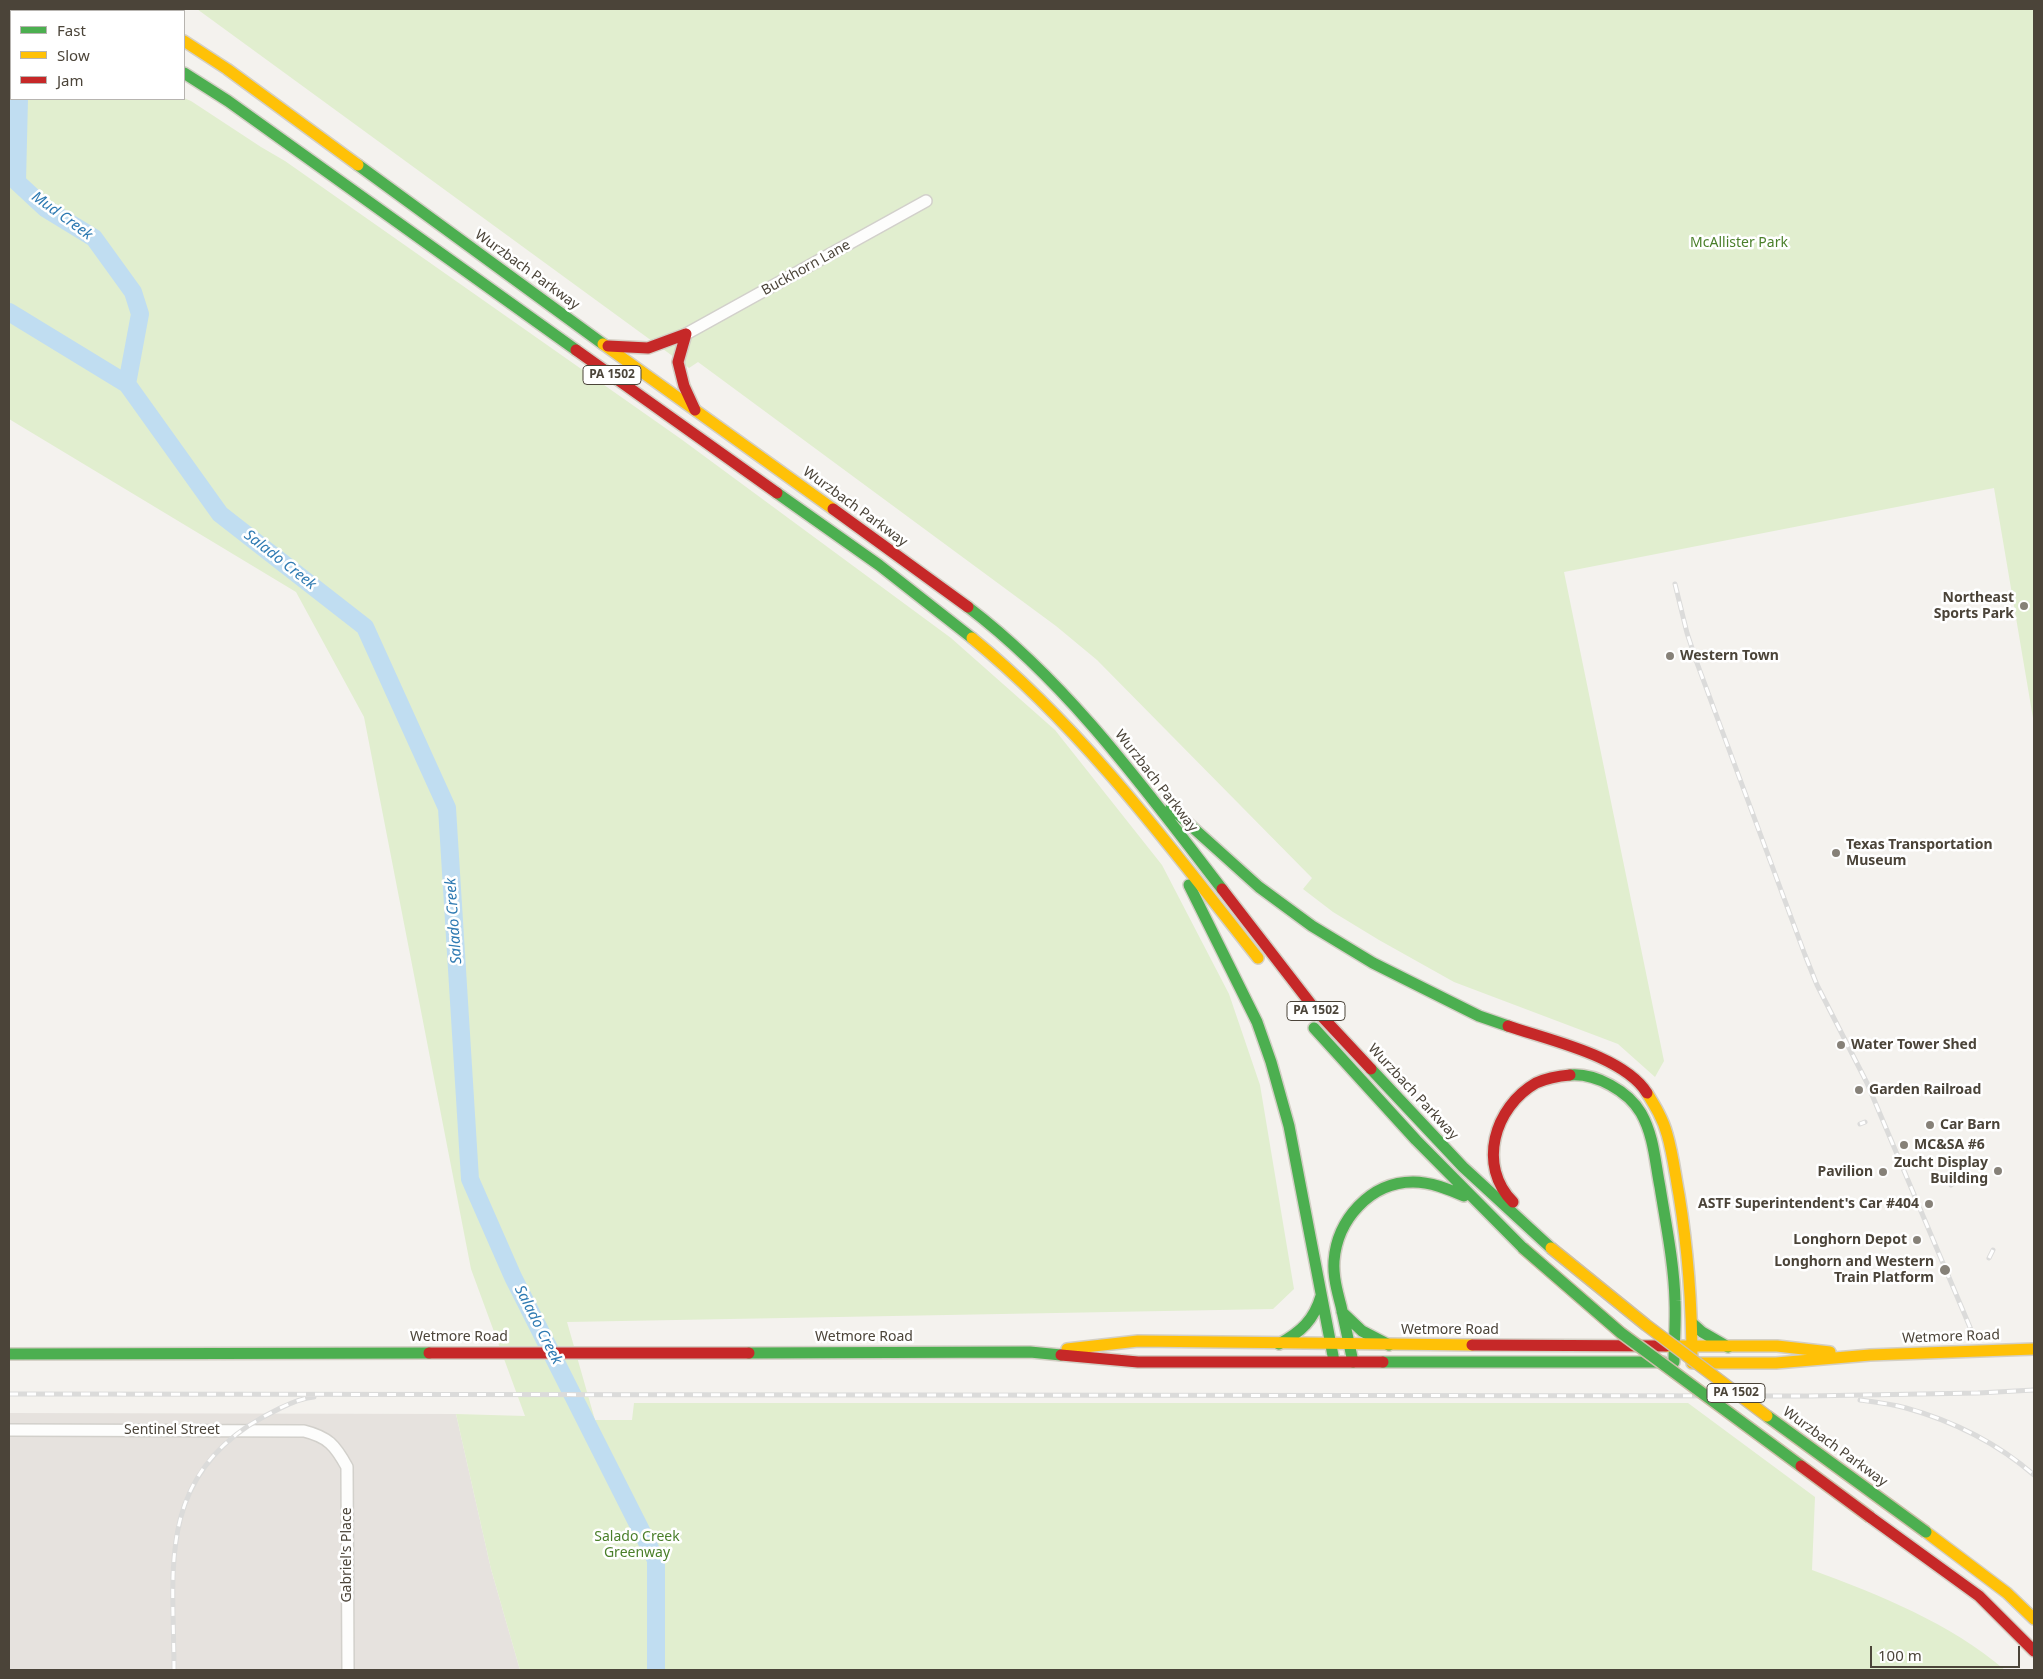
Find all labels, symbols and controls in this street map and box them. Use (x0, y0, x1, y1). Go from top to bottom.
legend (10, 10, 185, 100)
text: Fast (57, 20, 86, 40)
text: Slow (57, 45, 90, 65)
text: Jam (57, 70, 84, 90)
water label: Mud Creek (28, 188, 96, 244)
street label: Wurzbach Parkway (472, 226, 582, 314)
park label: McAllister Park (1690, 235, 1788, 251)
street label: Buckhorn Lane (759, 237, 853, 299)
road number: PA 1502 (583, 366, 641, 384)
street label: Wurzbach Parkway (800, 463, 910, 551)
water label: Salado Creek (240, 526, 320, 594)
place label: Northeast Sports Park (1934, 590, 2014, 622)
marker: Northeast Sports Park (2018, 600, 2030, 612)
place label: Western Town (1680, 648, 1779, 664)
marker: Western Town (1664, 650, 1676, 662)
street label: Wurzbach Parkway (1111, 727, 1201, 835)
place label: Texas Transportation Museum (1846, 837, 1993, 870)
marker: Texas Transportation Museum (1830, 847, 1842, 859)
water label: Salado Creek (442, 877, 466, 965)
road number: PA 1502 (1287, 1001, 1345, 1020)
place label: Water Tower Shed (1851, 1037, 1977, 1053)
marker: Water Tower Shed (1835, 1039, 1847, 1051)
street label: Wurzbach Parkway (1364, 1041, 1462, 1143)
place label: Garden Railroad (1869, 1082, 1981, 1098)
marker: Garden Railroad (1853, 1084, 1865, 1096)
place label: Car Barn (1940, 1117, 2000, 1133)
marker: Car Barn (1924, 1119, 1936, 1131)
place label: MC&SA #6 (1914, 1137, 1985, 1153)
marker: MC&SA #6 (1898, 1139, 1910, 1151)
place label: Zucht Display Building (1894, 1155, 1988, 1188)
place label: Pavilion (1818, 1164, 1873, 1180)
marker: Zucht Display Building (1992, 1165, 2004, 1177)
marker: Pavilion (1877, 1166, 1889, 1178)
place label: ASTF Superintendent's Car #404 (1698, 1196, 1919, 1212)
marker: ASTF Superintendent's Car #404 (1923, 1198, 1935, 1210)
place label: Longhorn Depot (1793, 1232, 1907, 1248)
marker: Longhorn Depot (1911, 1234, 1923, 1246)
place label: Longhorn and Western Train Platform (1774, 1254, 1934, 1286)
marker: Longhorn and Western Train Platform (1938, 1263, 1952, 1277)
water label: Salado Creek (510, 1282, 566, 1368)
street label: Wetmore Road (1401, 1322, 1499, 1338)
street label: Wetmore Road (1902, 1327, 2000, 1347)
street label: Wetmore Road (410, 1329, 508, 1345)
street label: Wetmore Road (815, 1329, 913, 1345)
road number: PA 1502 (1707, 1384, 1765, 1402)
street label: Wurzbach Parkway (1780, 1403, 1890, 1491)
street label: Sentinel Street (124, 1422, 220, 1438)
street label: Gabriel's Place (339, 1507, 355, 1603)
park label: Salado Creek Greenway (594, 1529, 680, 1561)
scale bar (1873, 1636, 2023, 1668)
text: 100 m (1878, 1645, 1922, 1665)

